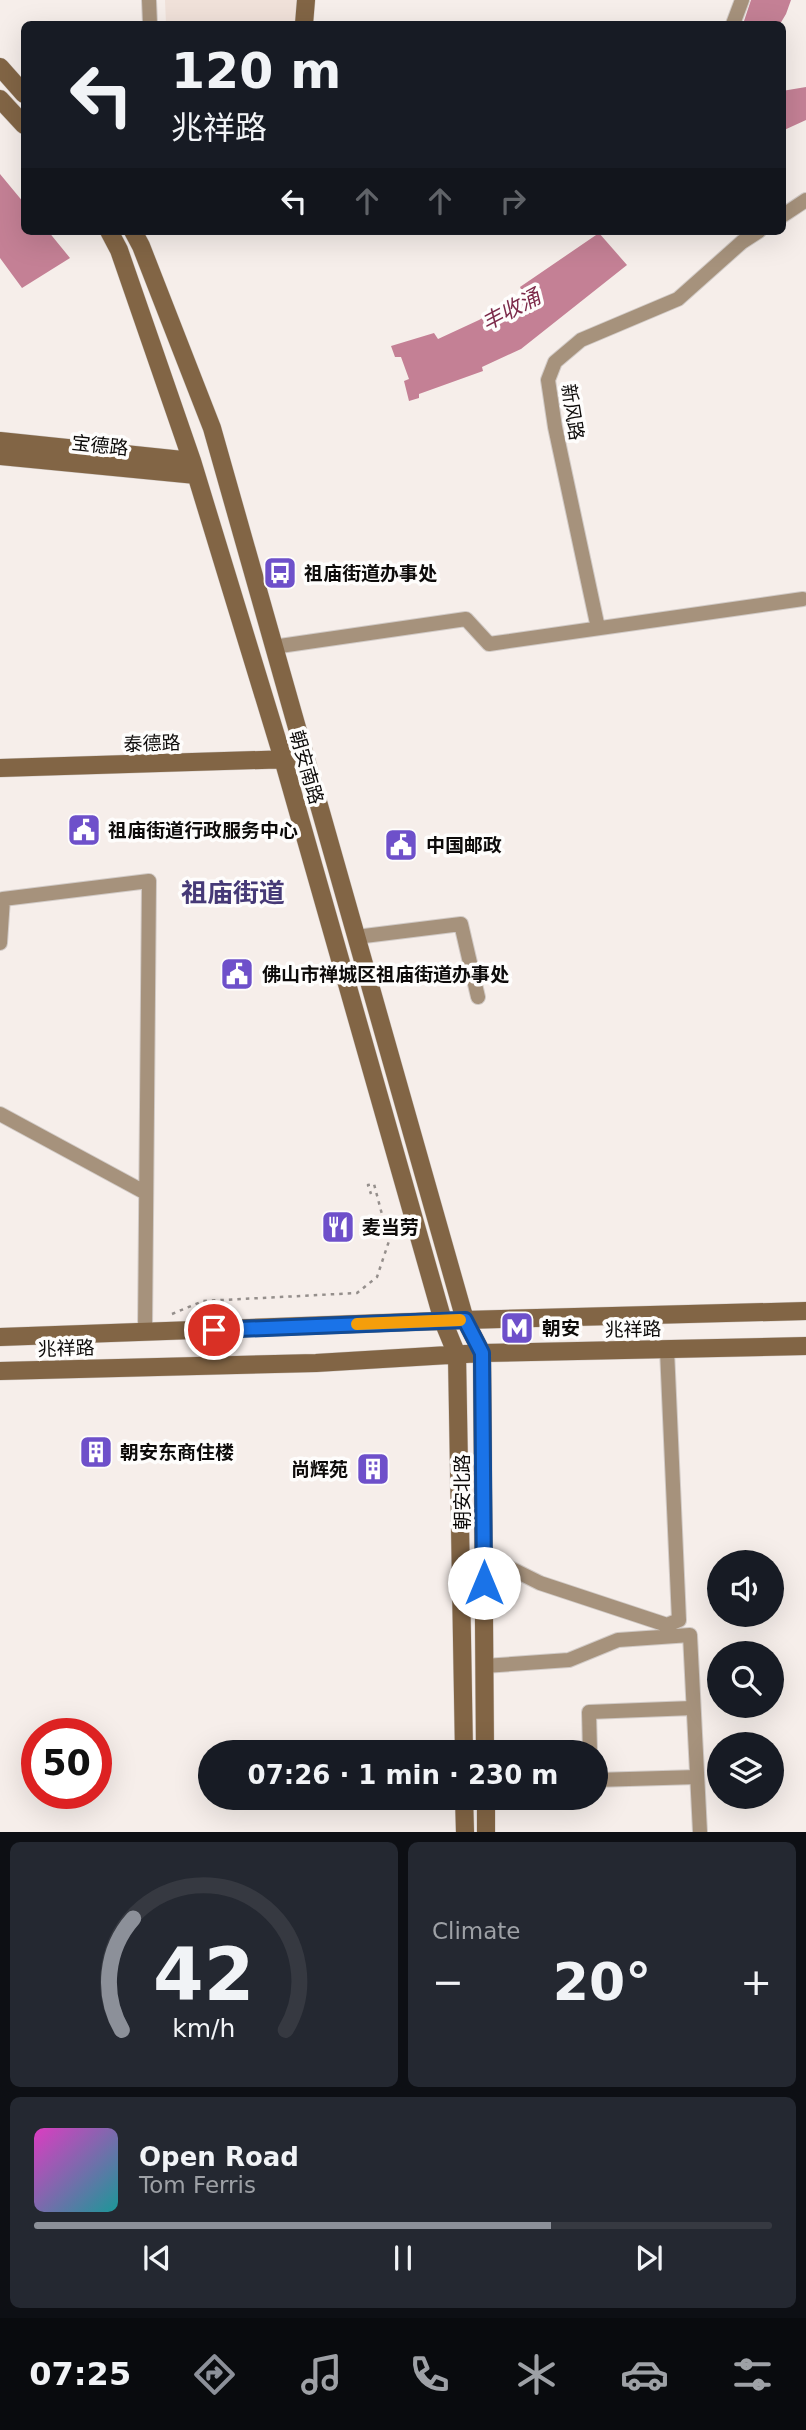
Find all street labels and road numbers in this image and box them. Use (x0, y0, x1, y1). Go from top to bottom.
street label: 新风路 (558, 382, 588, 442)
street label: 宝德路 (70, 431, 130, 459)
street label: 朝安南路 (286, 727, 328, 807)
street label: 泰德路 (123, 731, 181, 755)
street label: 兆祥路 (604, 1318, 662, 1340)
street label: 兆祥路 (37, 1336, 95, 1360)
street label: 朝安北路 (451, 1454, 473, 1530)

